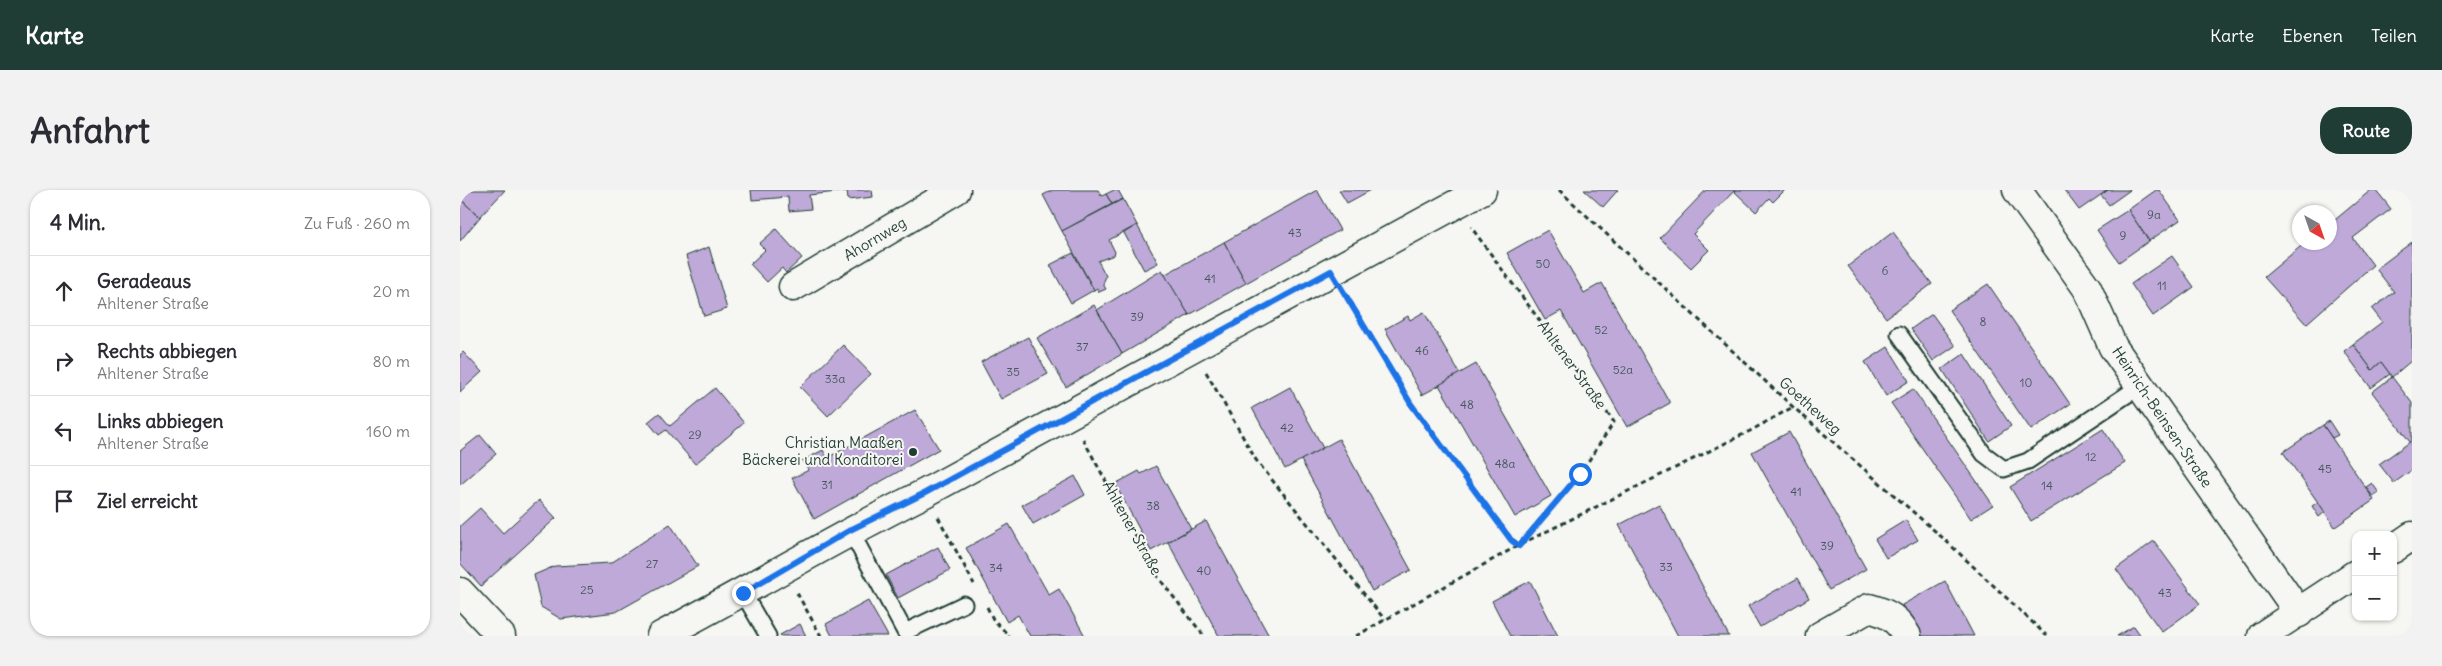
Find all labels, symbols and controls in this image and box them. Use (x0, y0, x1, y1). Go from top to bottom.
text: Karte (25, 20, 84, 50)
text: Karte (2210, 24, 2254, 47)
text: Ebenen (2282, 24, 2343, 47)
text: Teilen (2371, 24, 2417, 47)
button: Route (2320, 107, 2412, 154)
text: Anfahrt (30, 108, 150, 152)
north arrow (2292, 205, 2337, 250)
house number: 9a (2147, 207, 2161, 222)
text: 4 Min. (50, 209, 105, 236)
street label: Ahornweg (840, 212, 909, 265)
text: Zu Fuß · 260 m (304, 213, 410, 233)
house number: 43 (1288, 225, 1302, 240)
house number: 9 (2120, 228, 2127, 243)
house number: 50 (1536, 256, 1551, 271)
house number: 6 (1882, 263, 1889, 278)
text: Geradeaus (97, 269, 191, 293)
house number: 41 (1204, 271, 1216, 286)
icon: ahead (50, 277, 78, 305)
house number: 11 (2157, 278, 2167, 293)
text: 20 m (373, 281, 410, 301)
text: Ahltener Straße (97, 293, 209, 313)
house number: 39 (1130, 309, 1144, 324)
house number: 8 (1980, 314, 1987, 329)
street label: Ahltener Straße (1534, 317, 1611, 413)
house number: 52 (1594, 322, 1608, 337)
text: Rechts abbiegen (97, 339, 237, 363)
house number: 37 (1076, 339, 1088, 354)
house number: 46 (1415, 343, 1429, 358)
street label: Heinrich-Beinsen-Straße (2108, 343, 2217, 491)
icon: right (50, 347, 78, 375)
text: 80 m (372, 351, 410, 371)
house number: 52a (1613, 362, 1633, 377)
text: Ahltener Straße (97, 363, 209, 383)
house number: 35 (1006, 364, 1020, 379)
house number: 33a (825, 371, 845, 386)
street label: Goetheweg (1775, 373, 1845, 439)
house number: 10 (2020, 375, 2032, 390)
house number: 48 (1460, 397, 1474, 412)
text: Links abbiegen (97, 409, 224, 433)
icon: left (50, 417, 78, 445)
house number: 42 (1280, 420, 1294, 435)
text: 160 m (366, 421, 410, 441)
house number: 29 (688, 427, 702, 442)
text: Ahltener Straße (97, 433, 209, 453)
place label: Christian Maaßen Bäckerei und Konditorei (742, 433, 903, 469)
marker: Christian Maaßen Bäckerei und Konditorei (907, 446, 919, 458)
house number: 12 (2085, 449, 2097, 464)
house number: 48a (1495, 456, 1515, 471)
house number: 45 (2318, 461, 2332, 476)
route start (1569, 463, 1592, 486)
house number: 31 (821, 477, 833, 492)
street label: Ahltener Straße (1099, 477, 1166, 578)
house number: 14 (2041, 478, 2053, 493)
house number: 41 (1790, 484, 1802, 499)
icon: arrive (50, 487, 78, 515)
text: Ziel erreicht (97, 489, 198, 513)
house number: 38 (1146, 498, 1160, 513)
map controls (2352, 531, 2397, 621)
button: + (2352, 531, 2397, 576)
house number: 39 (1820, 538, 1834, 553)
house number: 27 (646, 556, 658, 571)
house number: 33 (1659, 559, 1673, 574)
house number: 34 (989, 560, 1003, 575)
house number: 40 (1197, 563, 1212, 578)
button: − (2352, 576, 2397, 621)
house number: 25 (580, 582, 594, 597)
route end (732, 582, 755, 605)
house number: 43 (2158, 585, 2172, 600)

